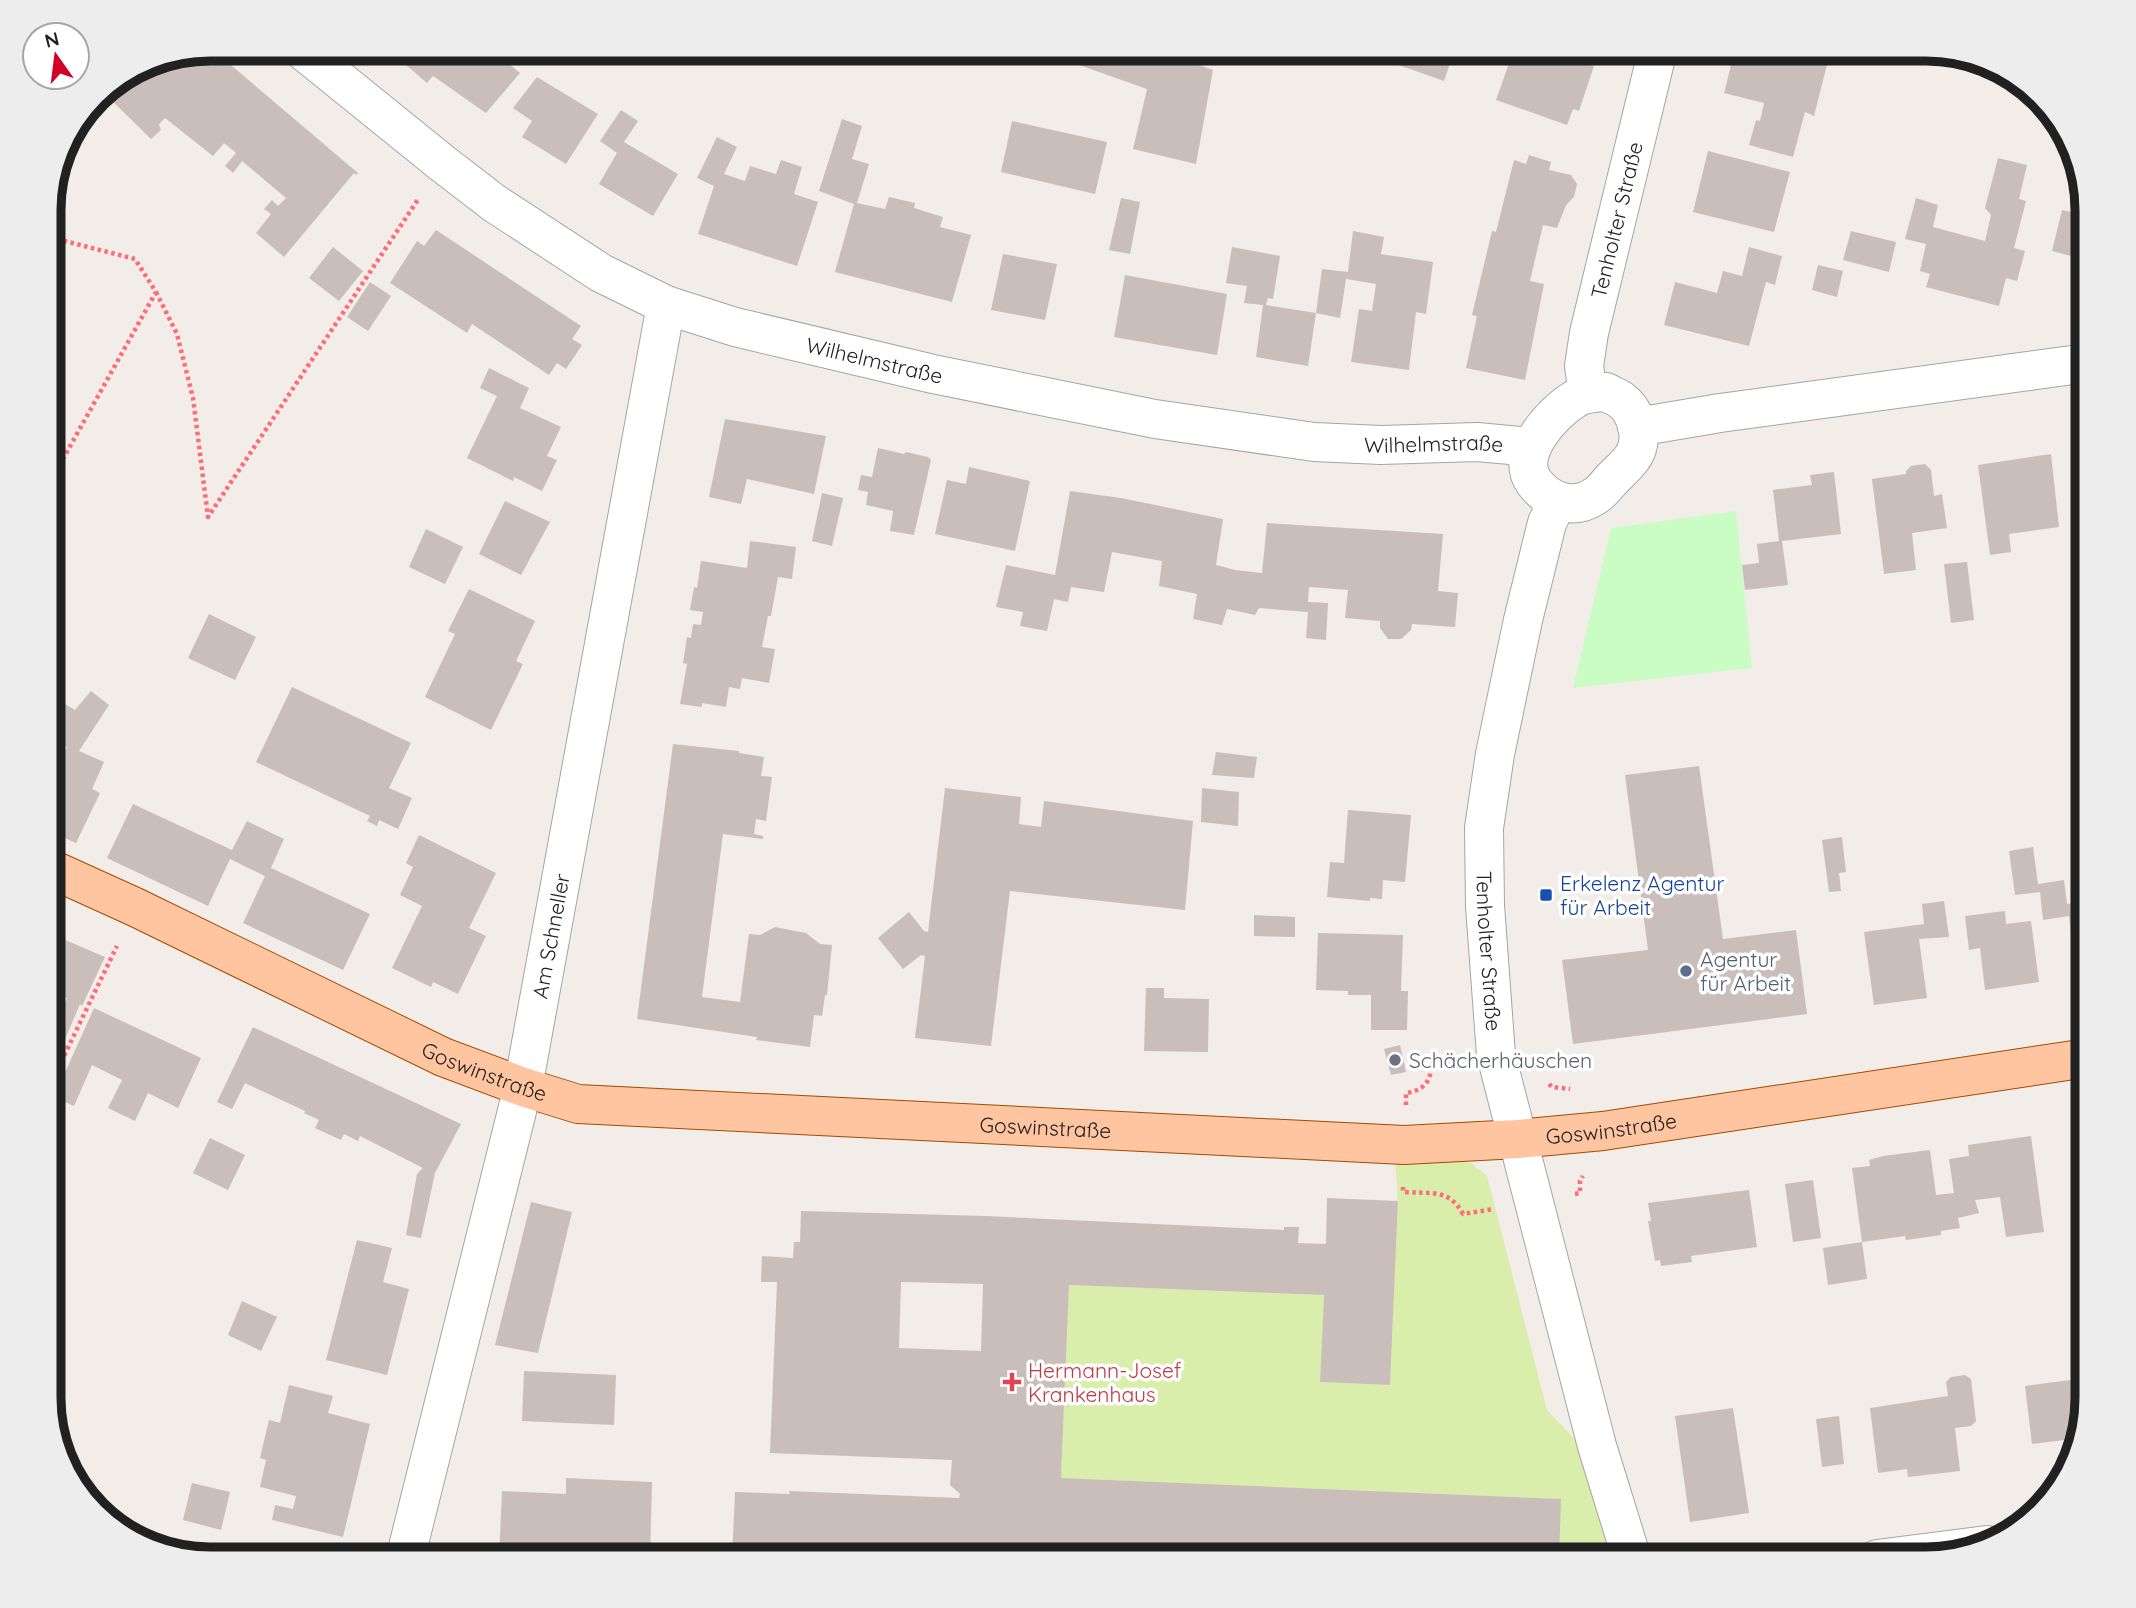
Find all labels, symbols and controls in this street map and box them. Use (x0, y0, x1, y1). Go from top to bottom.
north arrow (21, 21, 91, 91)
text: N (42, 26, 62, 53)
street label: Tenholter Straße (1585, 139, 1648, 301)
street label: Wilhelmstraße (804, 331, 945, 389)
street label: Wilhelmstraße (1363, 429, 1504, 458)
place label: Erkelenz Agentur für Arbeit (1560, 870, 1725, 920)
street label: Am Schneller (526, 871, 575, 1001)
street label: Tenholter Straße (1472, 871, 1507, 1032)
marker: Erkelenz Agentur für Arbeit (1538, 887, 1554, 903)
place label: Agentur für Arbeit (1700, 946, 1791, 996)
marker: Agentur für Arbeit (1678, 963, 1694, 979)
street label: Goswinstraße (418, 1036, 550, 1107)
place label: Schächerhäuschen (1409, 1047, 1592, 1073)
marker: Schächerhäuschen (1387, 1052, 1403, 1068)
street label: Goswinstraße (1545, 1107, 1678, 1149)
street label: Goswinstraße (979, 1111, 1112, 1143)
place label: Hermann-Josef Krankenhaus (1028, 1357, 1182, 1407)
marker: Hermann-Josef Krankenhaus (1002, 1372, 1022, 1392)

